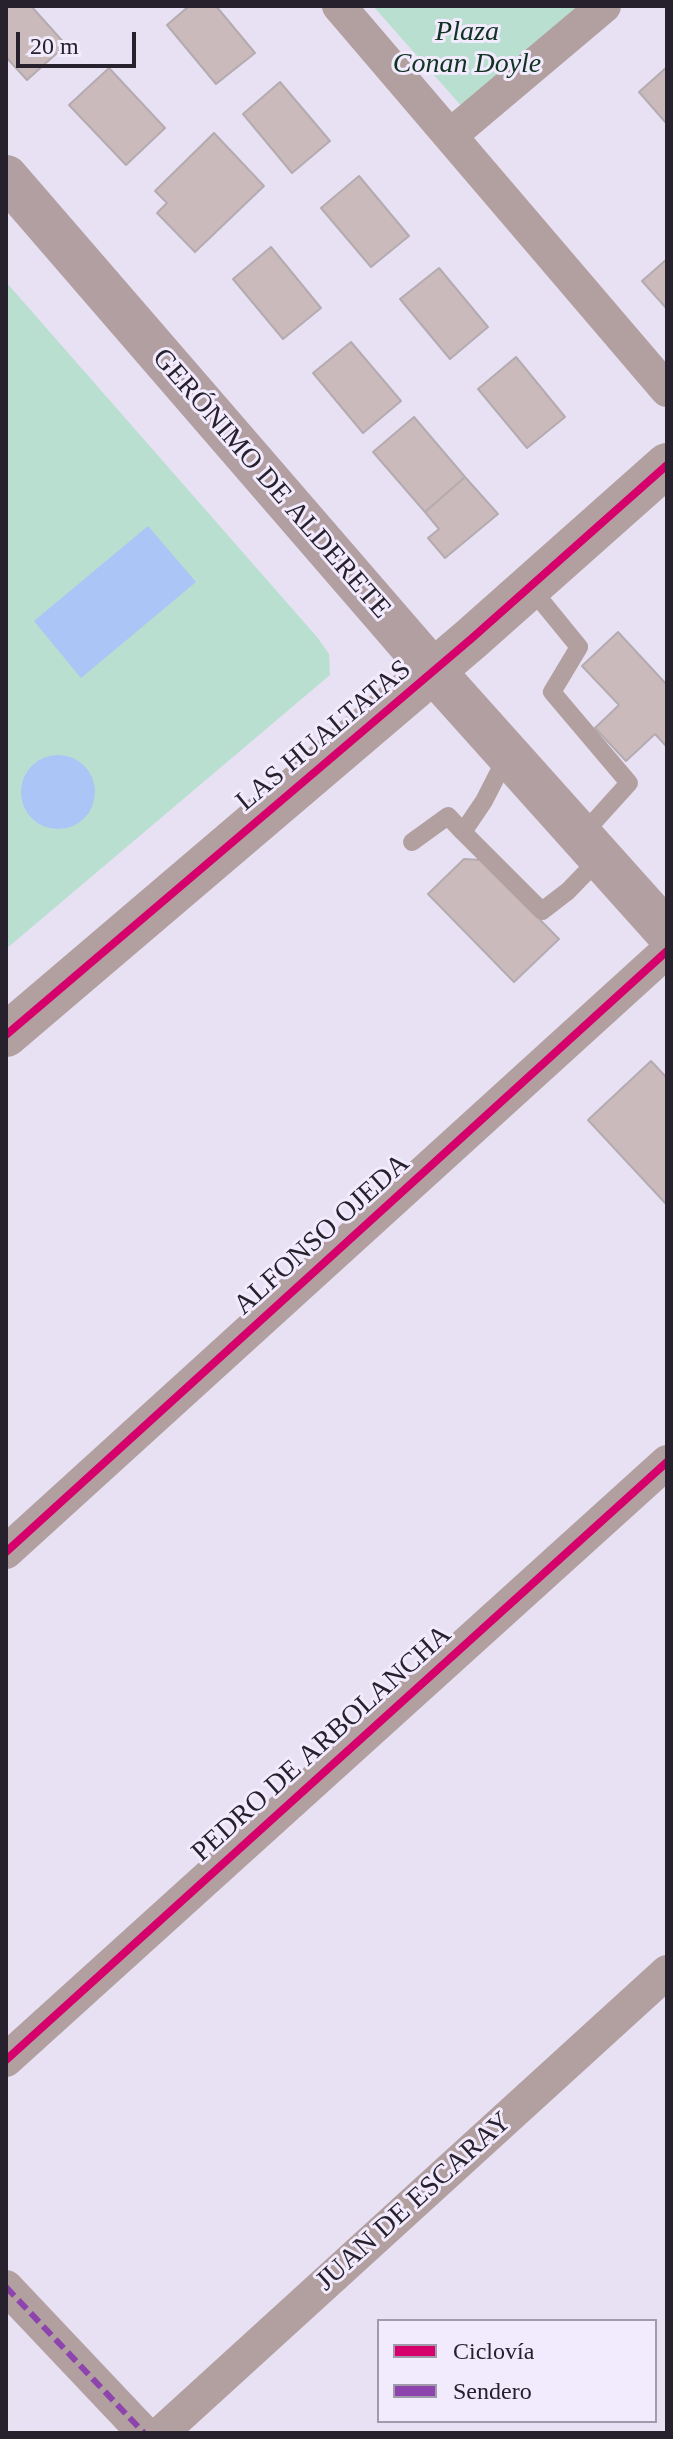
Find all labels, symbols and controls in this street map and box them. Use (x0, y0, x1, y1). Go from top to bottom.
scale bar (20, 16, 140, 66)
park label: Plaza Conan Doyle (393, 16, 541, 82)
text: 20 m (30, 33, 79, 59)
street label: GERÓNIMO DE ALDERETE (145, 342, 397, 626)
street label: LAS HUALTATAS (230, 653, 418, 819)
street label: ALFONSO OJEDA (227, 1147, 417, 1323)
street label: PEDRO DE ARBOLANCHA (185, 1619, 459, 1869)
street label: JUAN DE ESCARAY (309, 2106, 519, 2298)
legend (377, 2319, 657, 2423)
text: Ciclovía (453, 2338, 534, 2364)
text: Sendero (453, 2378, 532, 2404)

